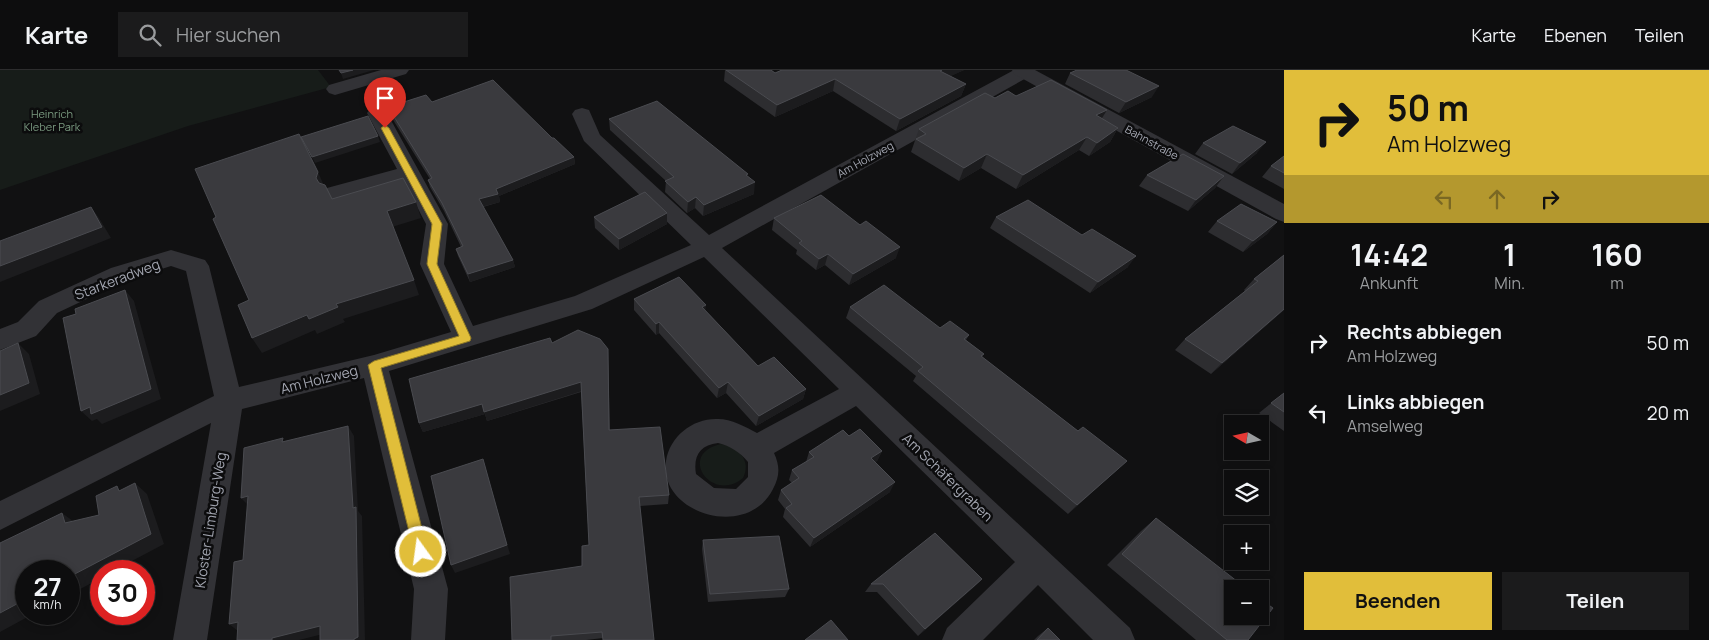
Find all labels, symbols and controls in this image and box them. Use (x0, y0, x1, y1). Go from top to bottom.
search box (118, 12, 468, 57)
text: Karte (25, 18, 88, 51)
icon: search (136, 21, 164, 49)
text: Hier suchen (176, 22, 280, 48)
text: Karte (1472, 23, 1516, 47)
text: Ebenen (1544, 23, 1607, 47)
text: Teilen (1635, 23, 1684, 47)
pin (364, 77, 406, 128)
icon: arrive (371, 84, 399, 112)
text: 50 m (1387, 84, 1469, 132)
icon: right (1304, 90, 1369, 155)
park label: Heinrich Kleber Park (24, 106, 81, 134)
street label: Bahnstraße (1123, 121, 1182, 163)
text: Am Holzweg (1387, 129, 1511, 159)
street label: Am Holzweg (834, 137, 896, 181)
icon: left (1430, 185, 1458, 213)
icon: ahead (1483, 185, 1511, 213)
icon: right (1536, 185, 1564, 213)
text: 14:42 (1350, 234, 1428, 275)
text: 1 (1503, 234, 1516, 275)
text: 160 (1591, 234, 1643, 275)
street label: Starkeradweg (72, 254, 162, 304)
text: Ankunft (1360, 272, 1418, 294)
text: Min. (1494, 272, 1525, 294)
text: m (1610, 272, 1624, 294)
text: Rechts abbiegen (1347, 319, 1502, 345)
icon: right (1304, 329, 1332, 357)
text: 50 m (1647, 330, 1689, 356)
text: Am Holzweg (1347, 345, 1437, 367)
street label: Am Holzweg (278, 360, 360, 398)
text: Links abbiegen (1347, 389, 1484, 415)
icon: left (1304, 399, 1332, 427)
text: 20 m (1647, 400, 1689, 426)
north arrow (1224, 415, 1269, 460)
map controls (1224, 415, 1269, 625)
text: Amselweg (1347, 415, 1423, 437)
street label: Am Schäfergraben (899, 429, 997, 525)
street label: Kloster-Limburg-Weg (190, 451, 230, 589)
button: layers (1224, 470, 1269, 515)
position arrow (394, 525, 446, 577)
button: + (1224, 525, 1269, 570)
speed limit sign: 30 (90, 560, 155, 625)
text: 27 (33, 569, 62, 604)
button: Beenden (1304, 572, 1492, 630)
button: Teilen (1502, 572, 1689, 630)
button: − (1224, 580, 1269, 625)
text: km/h (34, 596, 61, 613)

